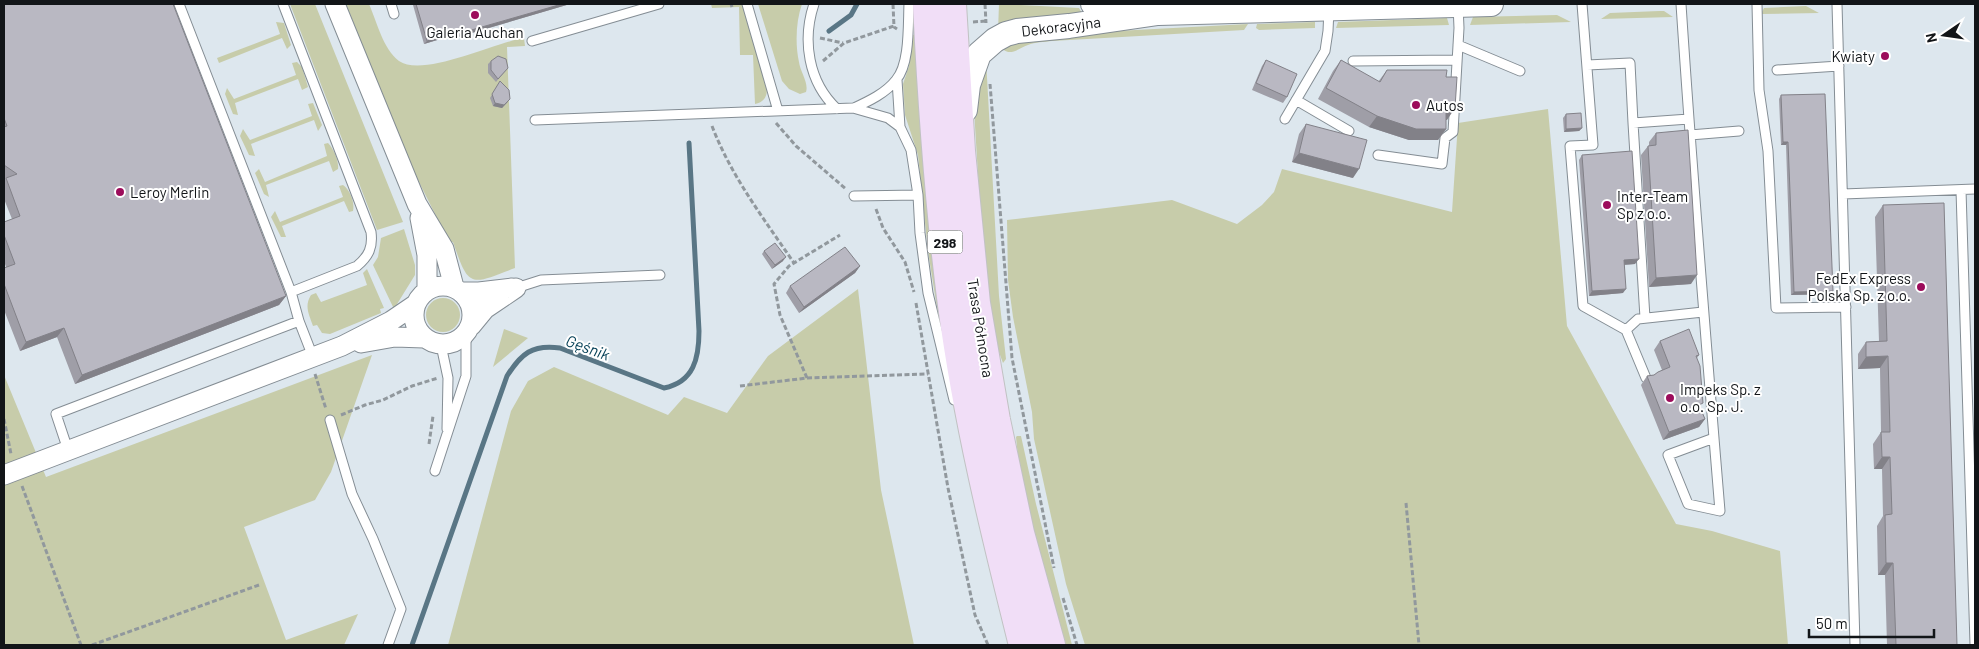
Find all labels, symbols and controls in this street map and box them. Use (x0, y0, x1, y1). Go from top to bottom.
marker: Galeria Auchan (469, 9, 481, 21)
north arrow (1919, 10, 1969, 60)
street label: Dekoracyjna (1020, 12, 1102, 40)
place label: Galeria Auchan (427, 23, 523, 41)
text: N (1922, 32, 1940, 44)
place label: Kwiaty (1832, 47, 1875, 65)
marker: Kwiaty (1879, 50, 1891, 62)
place label: Autos (1426, 96, 1464, 114)
marker: Autos (1410, 99, 1422, 111)
place label: Leroy Merlin (130, 183, 209, 201)
marker: Leroy Merlin (114, 186, 126, 198)
place label: Inter-Team Sp z o.o. (1617, 187, 1688, 222)
marker: Inter-Team Sp z o.o. (1601, 199, 1613, 211)
road number: 298 (928, 230, 962, 253)
place label: FedEx Express Polska Sp. z o.o. (1808, 269, 1911, 304)
street label: Trasa Północna (964, 277, 998, 379)
marker: FedEx Express Polska Sp. z o.o. (1915, 281, 1927, 293)
water label: Gęśnik (563, 330, 613, 364)
place label: Impeks Sp. z o.o. Sp. J. (1680, 380, 1761, 415)
marker: Impeks Sp. z o.o. Sp. J. (1664, 392, 1676, 404)
scale bar (1809, 606, 1934, 638)
text: 50 m (1816, 614, 1848, 632)

